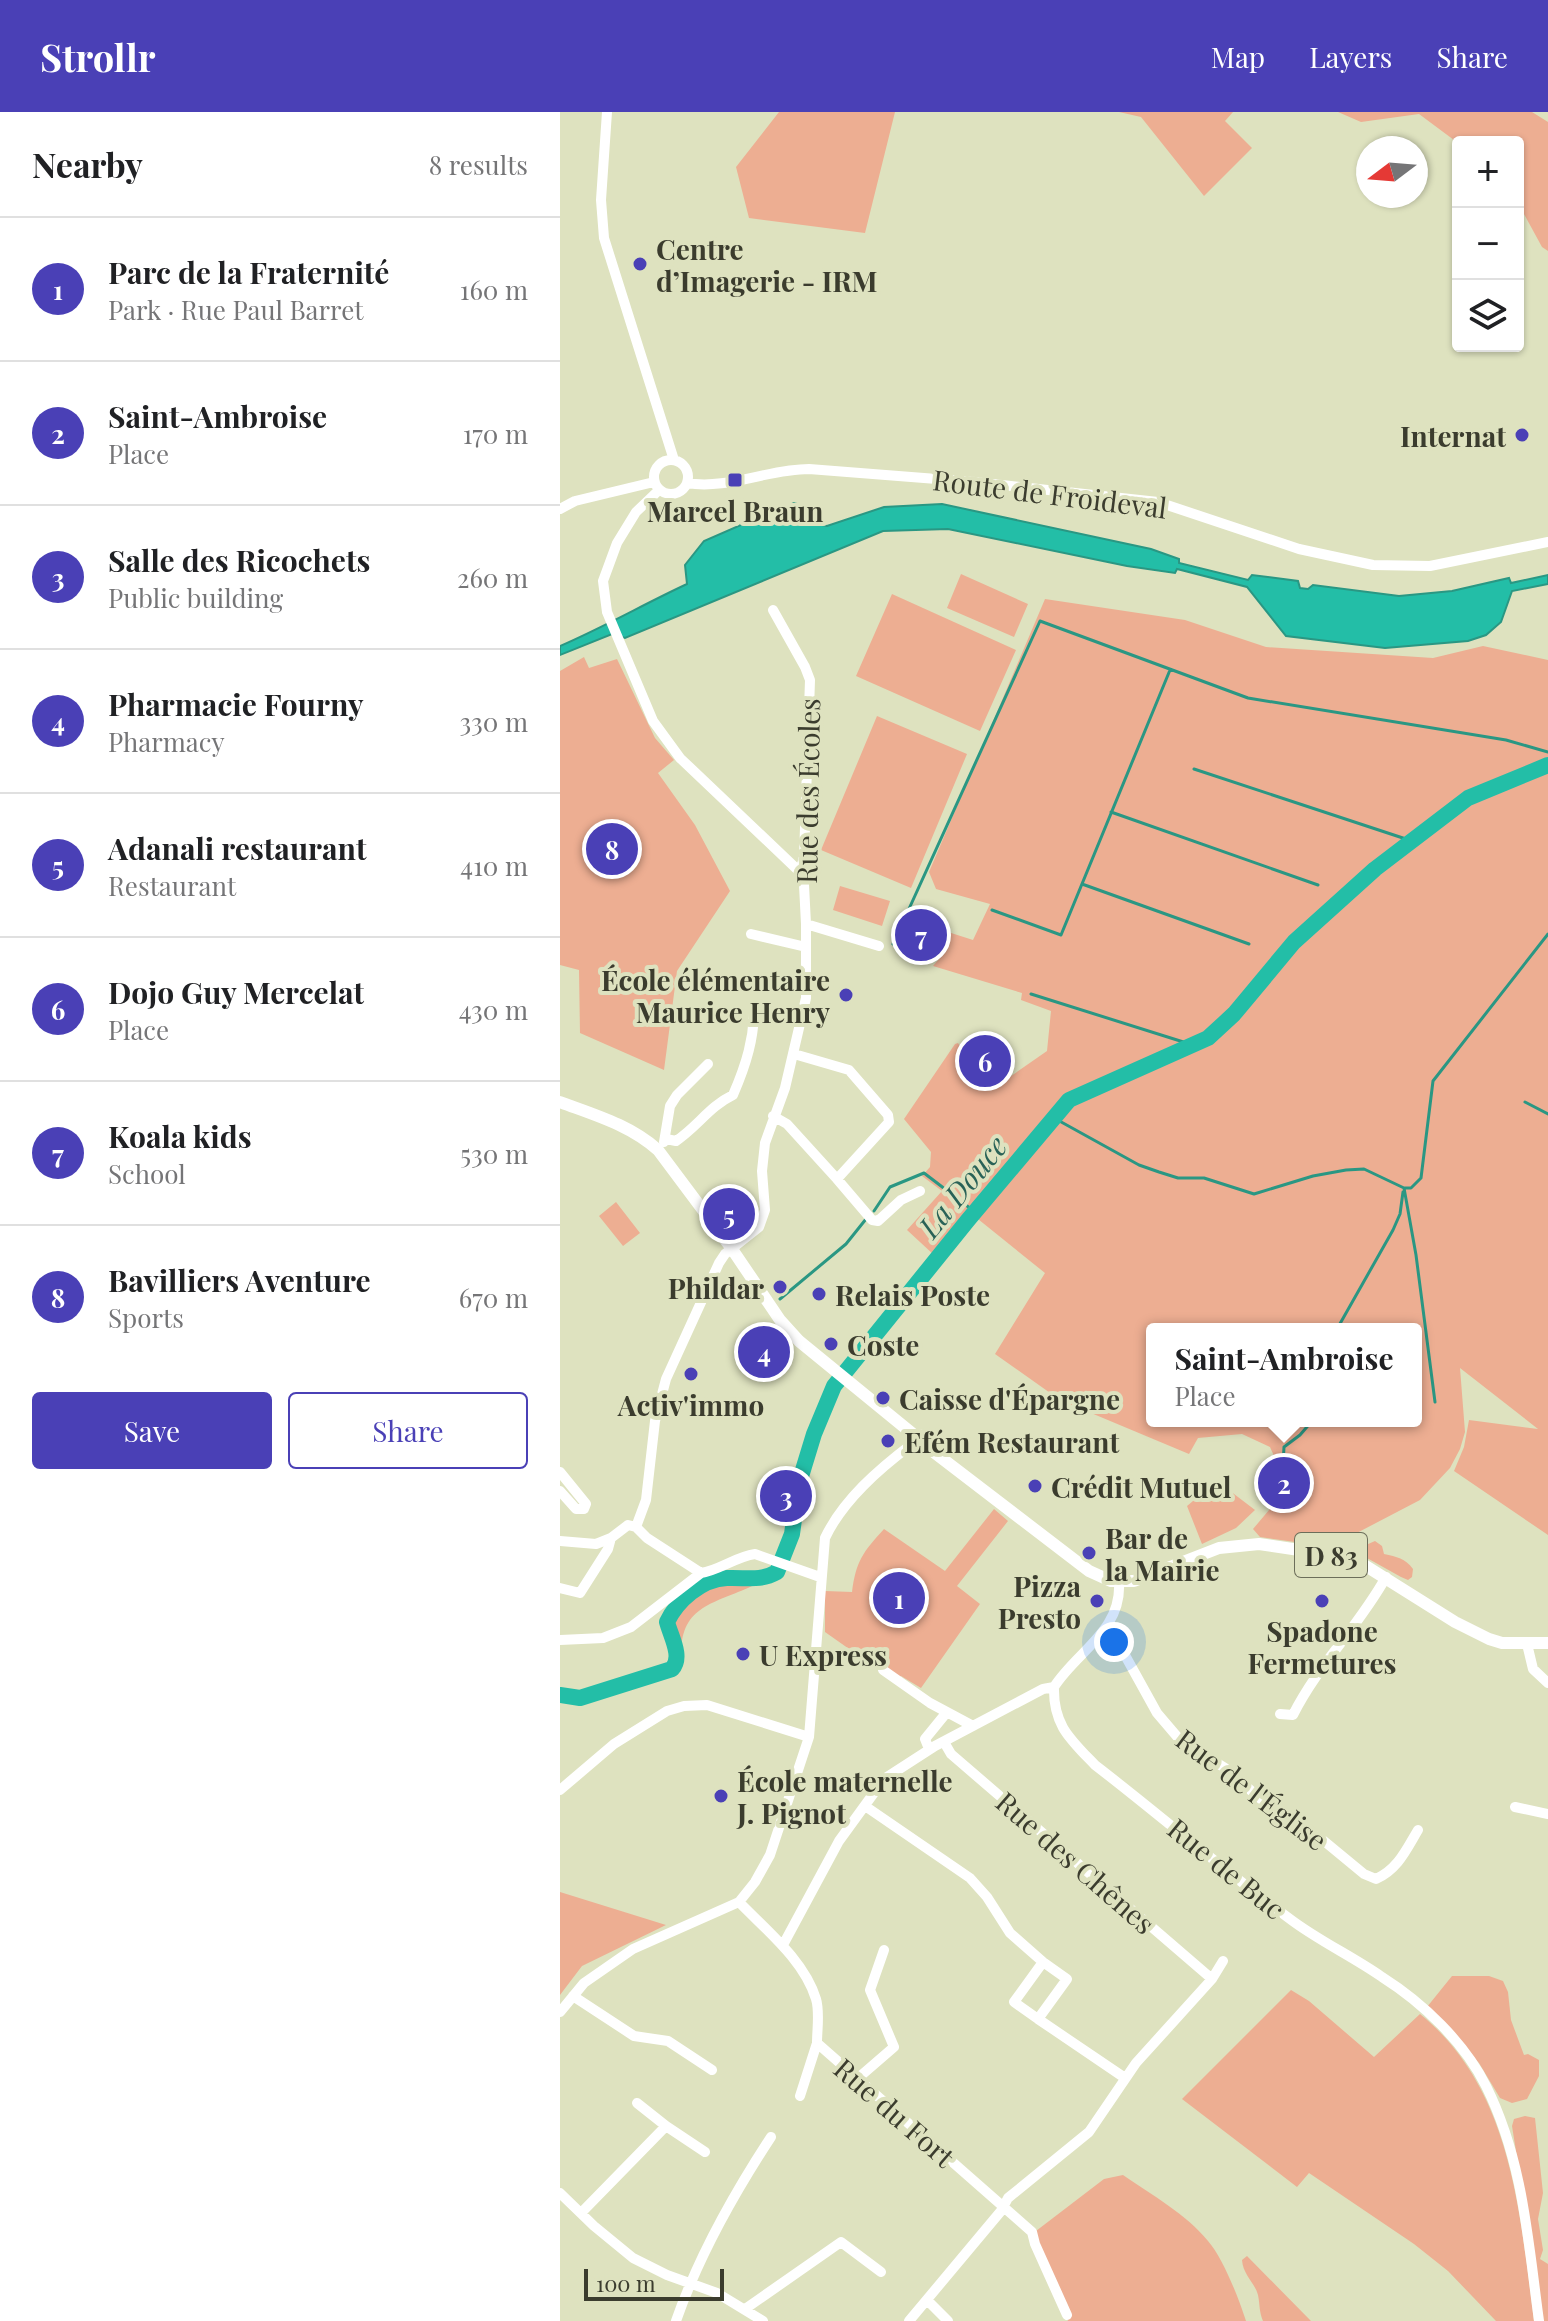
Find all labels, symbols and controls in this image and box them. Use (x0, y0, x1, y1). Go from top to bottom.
text: Strollr (40, 31, 155, 82)
text: Map (1211, 38, 1265, 75)
text: Layers (1309, 38, 1392, 75)
text: Share (1436, 38, 1508, 75)
north arrow (1356, 136, 1428, 208)
map controls (1452, 136, 1524, 352)
button: + (1452, 136, 1524, 208)
text: Nearby (32, 141, 143, 187)
text: 8 results (429, 147, 528, 182)
button: − (1452, 208, 1524, 280)
place label: Centre d’Imagerie - IRM (656, 230, 878, 299)
text: Parc de la Fraternité (108, 252, 389, 292)
marker: Centre d’Imagerie - IRM (631, 255, 649, 273)
text: 1 (53, 272, 63, 307)
text: 160 m (460, 272, 528, 307)
button: layers (1452, 280, 1524, 352)
text: Park · Rue Paul Barret (108, 292, 364, 327)
text: Saint-Ambroise (108, 396, 327, 436)
text: 2 (51, 416, 65, 451)
text: 170 m (463, 416, 528, 451)
place label: Internat (1400, 417, 1506, 454)
marker: Internat (1513, 426, 1531, 444)
text: Place (108, 436, 169, 471)
street label: Route de Froideval (931, 460, 1169, 526)
marker: Marcel Braun (726, 471, 744, 489)
place label: Marcel Braun (647, 492, 823, 529)
text: Salle des Ricochets (108, 540, 370, 580)
text: 3 (52, 560, 64, 595)
text: 260 m (457, 560, 528, 595)
text: Public building (108, 580, 283, 615)
text: Pharmacie Fourny (108, 684, 364, 724)
street label: Rue des Écoles (787, 698, 827, 884)
text: 4 (51, 704, 65, 739)
text: 330 m (459, 704, 528, 739)
text: Pharmacy (108, 724, 225, 759)
pin: 8 (586, 819, 638, 879)
text: Adanali restaurant (108, 828, 367, 868)
text: 5 (52, 848, 64, 883)
text: 410 m (460, 848, 528, 883)
text: Restaurant (108, 868, 236, 903)
pin: 7 (895, 905, 947, 965)
place label: École élémentaire Maurice Henry (601, 961, 830, 1030)
text: Dojo Guy Mercelat (108, 972, 364, 1012)
marker: École élémentaire Maurice Henry (837, 986, 855, 1004)
text: 6 (51, 992, 65, 1027)
text: 430 m (459, 992, 528, 1027)
text: Place (108, 1012, 169, 1047)
pin: 6 (959, 1031, 1011, 1091)
text: Koala kids (108, 1116, 252, 1156)
water label: La Douce (907, 1127, 1015, 1247)
text: 7 (52, 1136, 64, 1171)
text: 530 m (460, 1136, 528, 1171)
text: School (108, 1156, 186, 1191)
pin: 5 (703, 1184, 755, 1244)
text: Bavilliers Aventure (108, 1260, 371, 1300)
place label: Phildar (668, 1269, 764, 1306)
place label: Relais Poste (835, 1276, 990, 1313)
marker: Phildar (771, 1278, 789, 1296)
text: 8 (51, 1280, 65, 1315)
text: 670 m (459, 1280, 528, 1315)
marker: Relais Poste (810, 1285, 828, 1303)
text: Sports (108, 1300, 184, 1335)
pin: 4 (738, 1322, 790, 1382)
popup (1146, 1323, 1422, 1427)
place label: Coste (847, 1326, 919, 1363)
marker: Coste (822, 1335, 840, 1353)
text: Saint-Ambroise (1174, 1338, 1394, 1378)
marker: Activ'immo (682, 1365, 700, 1383)
text: Place (1174, 1378, 1236, 1413)
place label: Caisse d'Épargne (899, 1380, 1120, 1417)
place label: Activ'immo (617, 1386, 764, 1423)
marker: Caisse d'Épargne (874, 1389, 892, 1407)
button: Save (32, 1392, 272, 1469)
button: Share (288, 1392, 528, 1469)
place label: Efém Restaurant (904, 1423, 1119, 1460)
marker: Efém Restaurant (879, 1432, 897, 1450)
pin: 2 (1258, 1453, 1310, 1513)
pin: 3 (760, 1466, 812, 1526)
place label: Crédit Mutuel (1051, 1468, 1232, 1505)
marker: Crédit Mutuel (1026, 1477, 1044, 1495)
place label: Bar de la Mairie (1105, 1519, 1220, 1588)
road number: D 83 (1295, 1533, 1367, 1577)
marker: Bar de la Mairie (1080, 1544, 1098, 1562)
place label: Pizza Presto (998, 1567, 1081, 1636)
pin: 1 (873, 1568, 925, 1628)
marker: Pizza Presto (1088, 1592, 1106, 1610)
marker: Spadone Fermetures (1313, 1592, 1331, 1610)
place label: Spadone Fermetures (1248, 1612, 1396, 1681)
your location (1094, 1622, 1134, 1662)
place label: U Express (759, 1636, 887, 1673)
marker: U Express (734, 1645, 752, 1663)
street label: Rue de l'Église (1169, 1720, 1335, 1858)
place label: École maternelle J. Pignot (736, 1762, 953, 1831)
street label: Rue des Chênes (989, 1783, 1163, 1941)
marker: École maternelle J. Pignot (712, 1787, 730, 1805)
street label: Rue de Buc (1161, 1809, 1293, 1927)
street label: Rue du Fort (827, 2049, 964, 2175)
scale bar (584, 2265, 724, 2301)
text: 100 m (596, 2268, 656, 2298)

